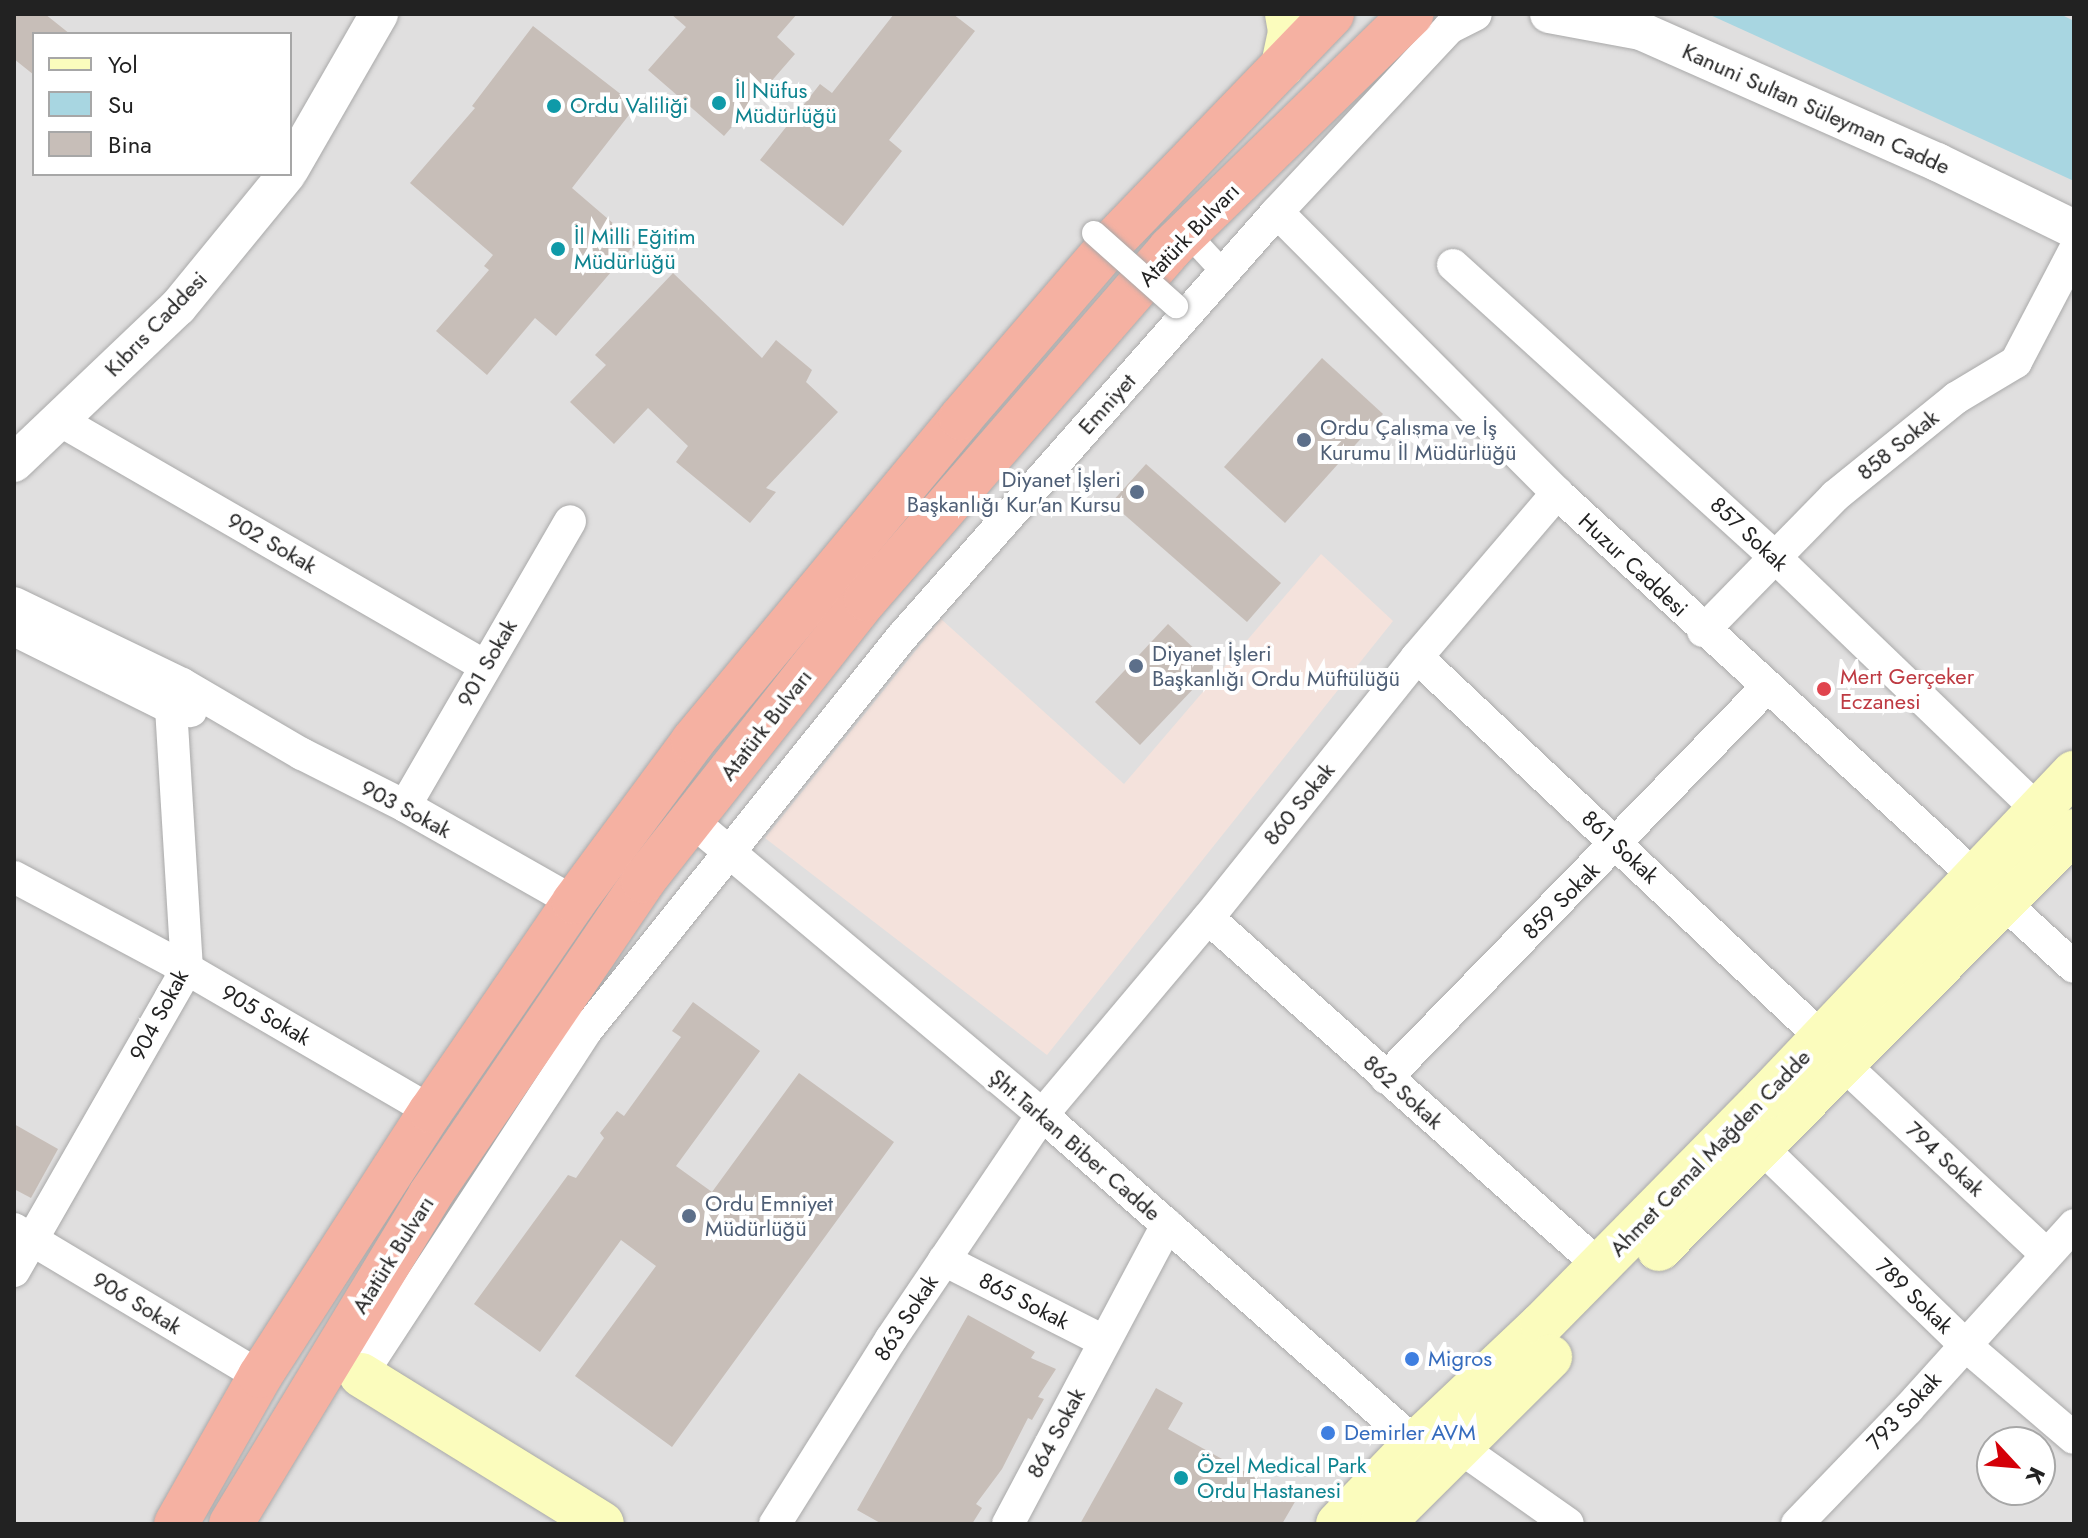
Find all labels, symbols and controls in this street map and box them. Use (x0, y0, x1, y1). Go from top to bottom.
legend (32, 32, 292, 176)
street label: Kanuni Sultan Süleyman Cadde (1678, 38, 1954, 180)
text: Yol (108, 47, 138, 82)
place label: İl Nüfus Müdürlüğü (735, 77, 837, 128)
text: Su (108, 87, 134, 122)
place label: Ordu Valiliği (570, 93, 688, 119)
marker: İl Nüfus Müdürlüğü (710, 94, 728, 112)
marker: Ordu Valiliği (545, 97, 563, 115)
text: Bina (108, 127, 152, 162)
street label: Atatürk Bulvarı (1133, 178, 1245, 292)
place label: İl Milli Eğitim Müdürlüğü (574, 223, 696, 274)
marker: İl Milli Eğitim Müdürlüğü (549, 240, 567, 258)
street label: Kıbrıs Caddesi (99, 266, 213, 382)
street label: Emniyet (1073, 368, 1141, 440)
street label: 858 Sokak (1852, 404, 1944, 486)
place label: Ordu Çalışma ve İş Kurumu İl Müdürlüğü (1320, 414, 1516, 466)
marker: Ordu Çalışma ve İş Kurumu İl Müdürlüğü (1295, 431, 1313, 449)
place label: Diyanet İşleri Başkanlığı Kur'an Kursu (907, 466, 1121, 518)
marker: Diyanet İşleri Başkanlığı Kur'an Kursu (1128, 483, 1146, 501)
street label: 857 Sokak (1705, 491, 1793, 577)
street label: 902 Sokak (223, 507, 321, 579)
street label: Huzur Caddesi (1573, 508, 1693, 622)
street label: 901 Sokak (451, 615, 523, 711)
place label: Diyanet İşleri Başkanlığı Ordu Müftülüğü (1152, 640, 1400, 692)
marker: Diyanet İşleri Başkanlığı Ordu Müftülüğü (1127, 657, 1145, 675)
place label: Mert Gerçeker Eczanesi (1840, 663, 1974, 714)
street label: Atatürk Bulvarı (715, 664, 817, 786)
marker: Mert Gerçeker Eczanesi (1815, 680, 1833, 698)
street label: 860 Sokak (1258, 757, 1340, 851)
street label: 903 Sokak (356, 774, 456, 844)
street label: 861 Sokak (1576, 805, 1664, 889)
street label: 859 Sokak (1517, 857, 1605, 945)
street label: 904 Sokak (124, 965, 194, 1065)
street label: 905 Sokak (217, 979, 315, 1051)
street label: Ahmet Cemal Mağden Cadde (1604, 1044, 1816, 1262)
street label: 862 Sokak (1358, 1049, 1448, 1135)
street label: Şht.Tarkan Biber Cadde (984, 1063, 1166, 1227)
street label: 794 Sokak (1900, 1116, 1990, 1202)
place label: Ordu Emniyet Müdürlüğü (705, 1190, 833, 1242)
street label: Atatürk Bulvarı (346, 1191, 440, 1319)
marker: Ordu Emniyet Müdürlüğü (680, 1207, 698, 1225)
street label: 789 Sokak (1870, 1253, 1958, 1339)
street label: 906 Sokak (88, 1266, 186, 1340)
street label: 865 Sokak (974, 1267, 1074, 1335)
street label: 863 Sokak (868, 1270, 944, 1366)
place label: Migros (1428, 1346, 1492, 1372)
marker: Migros (1403, 1350, 1421, 1368)
street label: 793 Sokak (1861, 1367, 1947, 1455)
street label: 864 Sokak (1021, 1383, 1091, 1483)
place label: Demirler AVM (1344, 1420, 1476, 1446)
marker: Demirler AVM (1319, 1424, 1337, 1442)
north arrow (1976, 1426, 2056, 1506)
place label: Özel Medical Park Ordu Hastanesi (1197, 1452, 1367, 1504)
text: K (2018, 1462, 2054, 1490)
marker: Özel Medical Park Ordu Hastanesi (1172, 1469, 1190, 1487)

